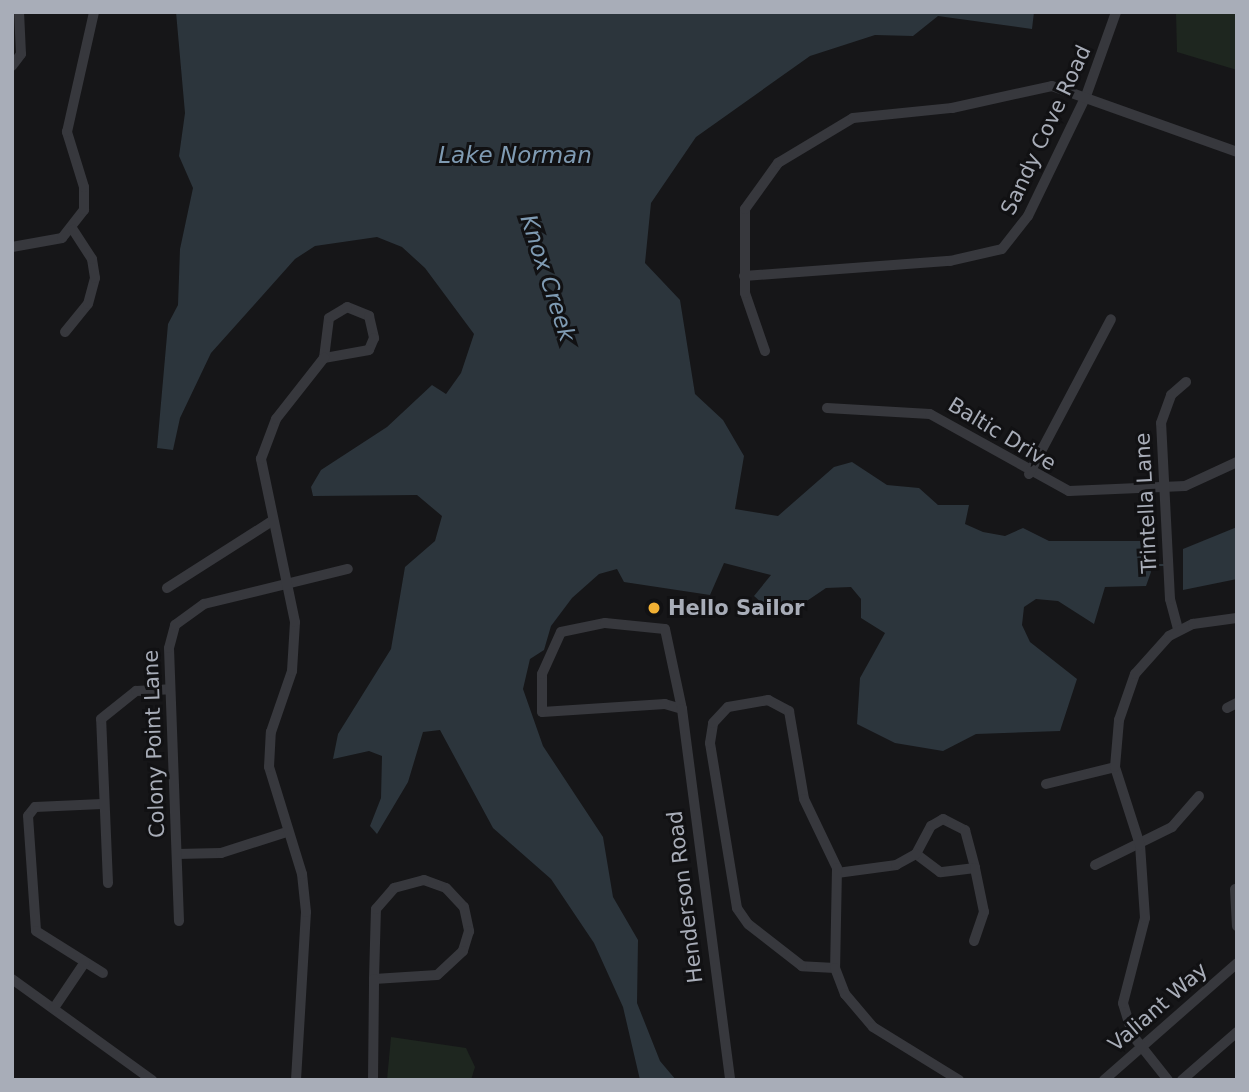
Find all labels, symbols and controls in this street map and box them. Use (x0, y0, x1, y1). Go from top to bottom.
street label: Sandy Cove Road (996, 41, 1096, 219)
water label: Lake Norman (438, 141, 592, 169)
water label: Knox Creek (515, 211, 581, 345)
street label: Baltic Drive (943, 392, 1061, 476)
street label: Trintella Lane (1130, 432, 1162, 574)
place label: Hello Sailor (668, 595, 804, 621)
marker: Hello Sailor (646, 600, 662, 616)
street label: Colony Point Lane (138, 650, 170, 838)
street label: Henderson Road (662, 809, 708, 985)
street label: Valiant Way (1103, 957, 1213, 1057)

